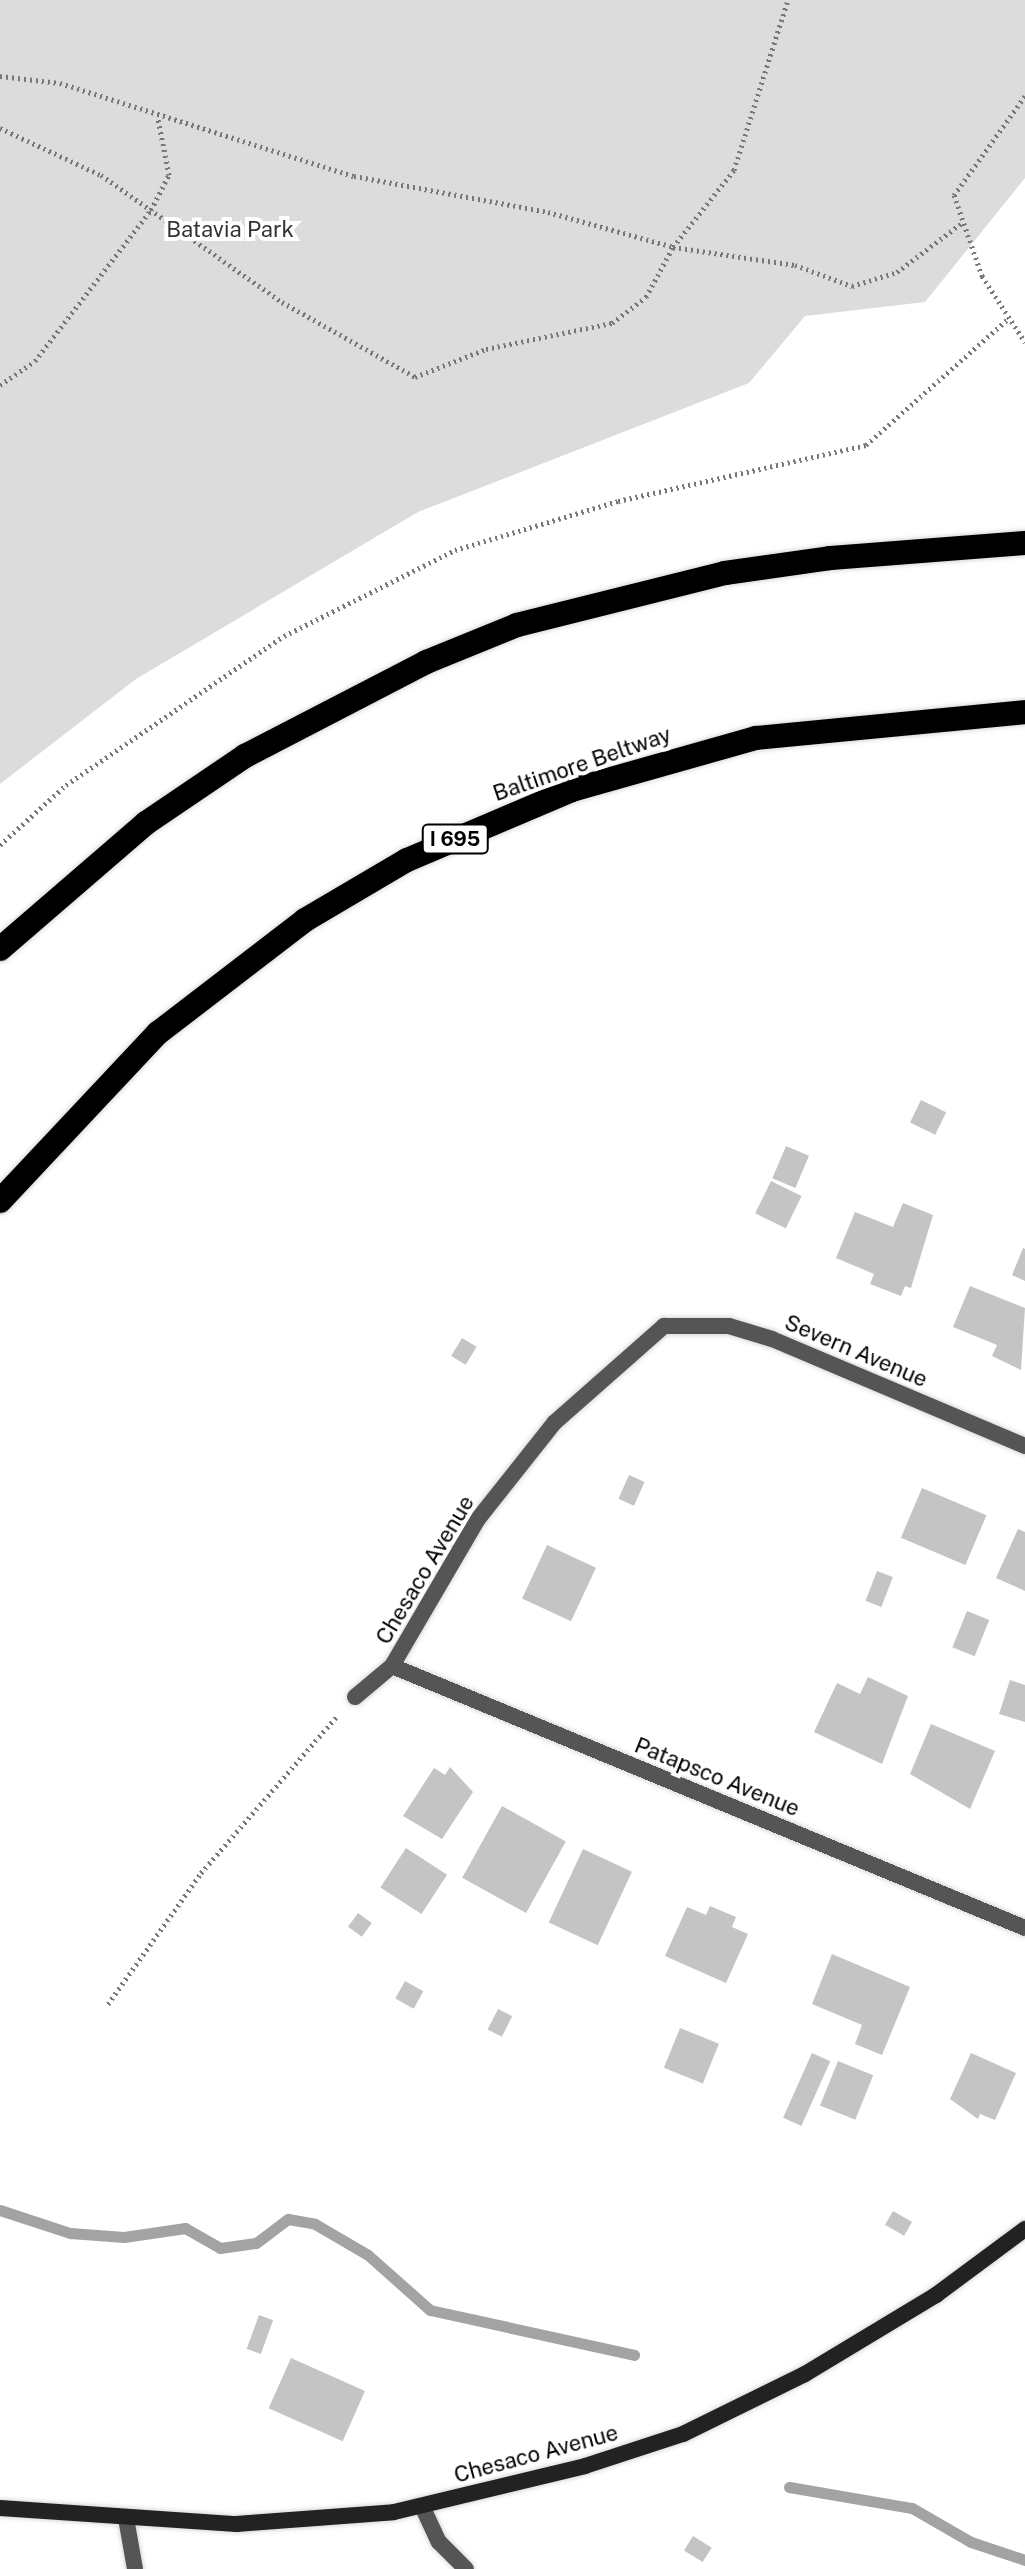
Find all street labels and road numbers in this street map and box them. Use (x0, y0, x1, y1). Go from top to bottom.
street label: Baltimore Beltway (489, 721, 675, 807)
road number: I 695 (421, 823, 489, 855)
street label: Severn Avenue (781, 1309, 931, 1393)
street label: Chesaco Avenue (370, 1491, 480, 1649)
street label: Patapsco Avenue (631, 1732, 803, 1822)
street label: Chesaco Avenue (451, 2419, 621, 2489)

